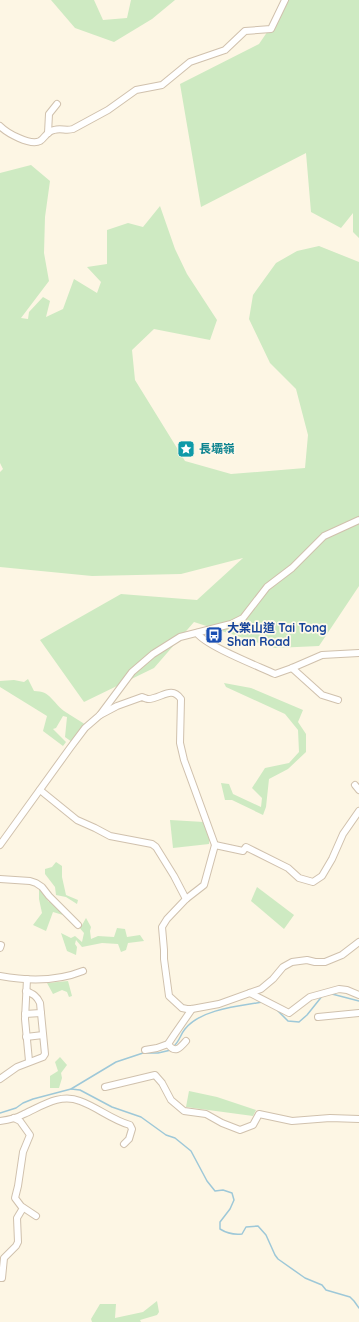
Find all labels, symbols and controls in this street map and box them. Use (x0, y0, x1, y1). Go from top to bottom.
place icon: 長壩嶺 (176, 439, 196, 459)
place label: 長壩嶺 (199, 441, 235, 456)
place label: 大棠山道 Tai Tong Shan Road (227, 620, 327, 649)
bus stop icon: 大棠山道 Tai Tong Shan Road (204, 625, 224, 645)

